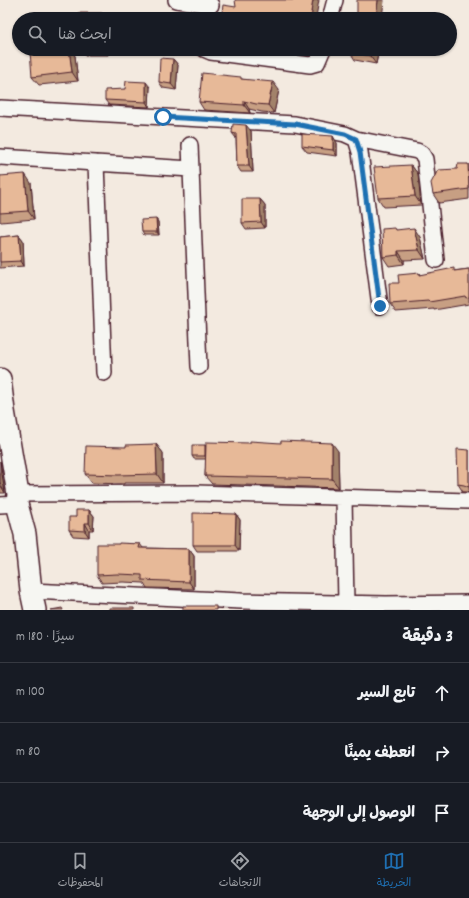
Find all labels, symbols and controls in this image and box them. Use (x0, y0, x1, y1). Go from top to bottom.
search box (12, 12, 457, 56)
icon: search (26, 23, 48, 45)
text: ابحث هنا (58, 25, 112, 47)
route start (154, 108, 172, 126)
route end (371, 297, 389, 315)
text: 3 دقيقة (402, 626, 453, 650)
text: سيرًا · 180 m (16, 628, 75, 647)
icon: ahead (431, 682, 453, 704)
text: 100 m (16, 683, 45, 702)
text: تابع السير (358, 683, 415, 705)
icon: right (431, 742, 453, 764)
text: 80 m (16, 743, 40, 762)
text: انعطف يمينًا (345, 743, 415, 765)
icon: arrive (431, 802, 453, 824)
text: الوصول إلى الوجهة (303, 803, 415, 825)
tab: المحفوظات (58, 850, 103, 892)
tab: الاتجاهات (219, 850, 261, 892)
tab: الخريطة (377, 850, 411, 892)

